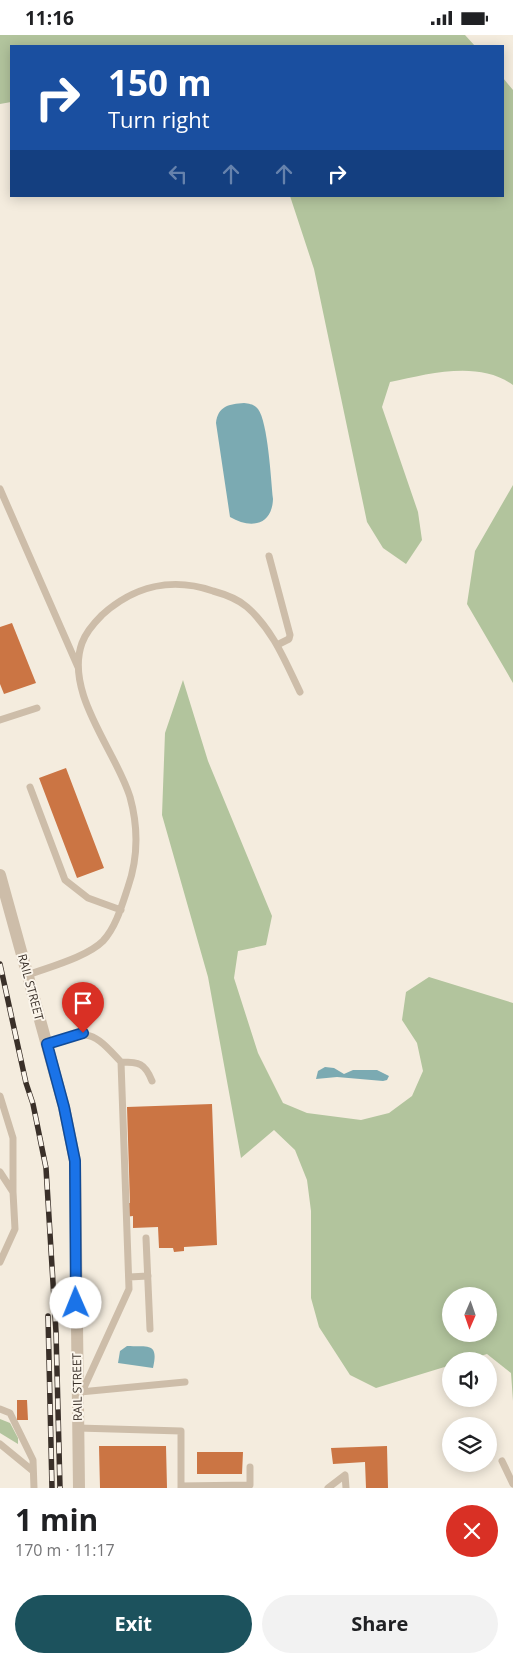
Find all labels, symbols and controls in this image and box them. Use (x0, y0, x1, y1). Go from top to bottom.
text: 11:16 (25, 5, 74, 31)
text: 150 m (108, 59, 212, 106)
icon: right (25, 65, 90, 130)
text: Turn right (108, 104, 210, 134)
icon: left (164, 160, 192, 188)
icon: ahead (217, 160, 245, 188)
icon: ahead (270, 160, 298, 188)
icon: right (323, 160, 351, 188)
street label: RAIL STREET (14, 952, 48, 1023)
pin (62, 982, 104, 1033)
icon: arrive (69, 989, 97, 1017)
position arrow (49, 1276, 101, 1328)
north arrow (442, 1287, 498, 1343)
map controls (442, 1287, 497, 1472)
street label: RAIL STREET (68, 1352, 86, 1421)
button: sound (442, 1352, 497, 1407)
button: layers (442, 1417, 497, 1472)
text: 1 min (15, 1499, 98, 1540)
button: close (446, 1505, 498, 1557)
text: 170 m · 11:17 (15, 1539, 115, 1561)
button: Exit (15, 1595, 252, 1653)
button: Share (262, 1595, 498, 1653)

